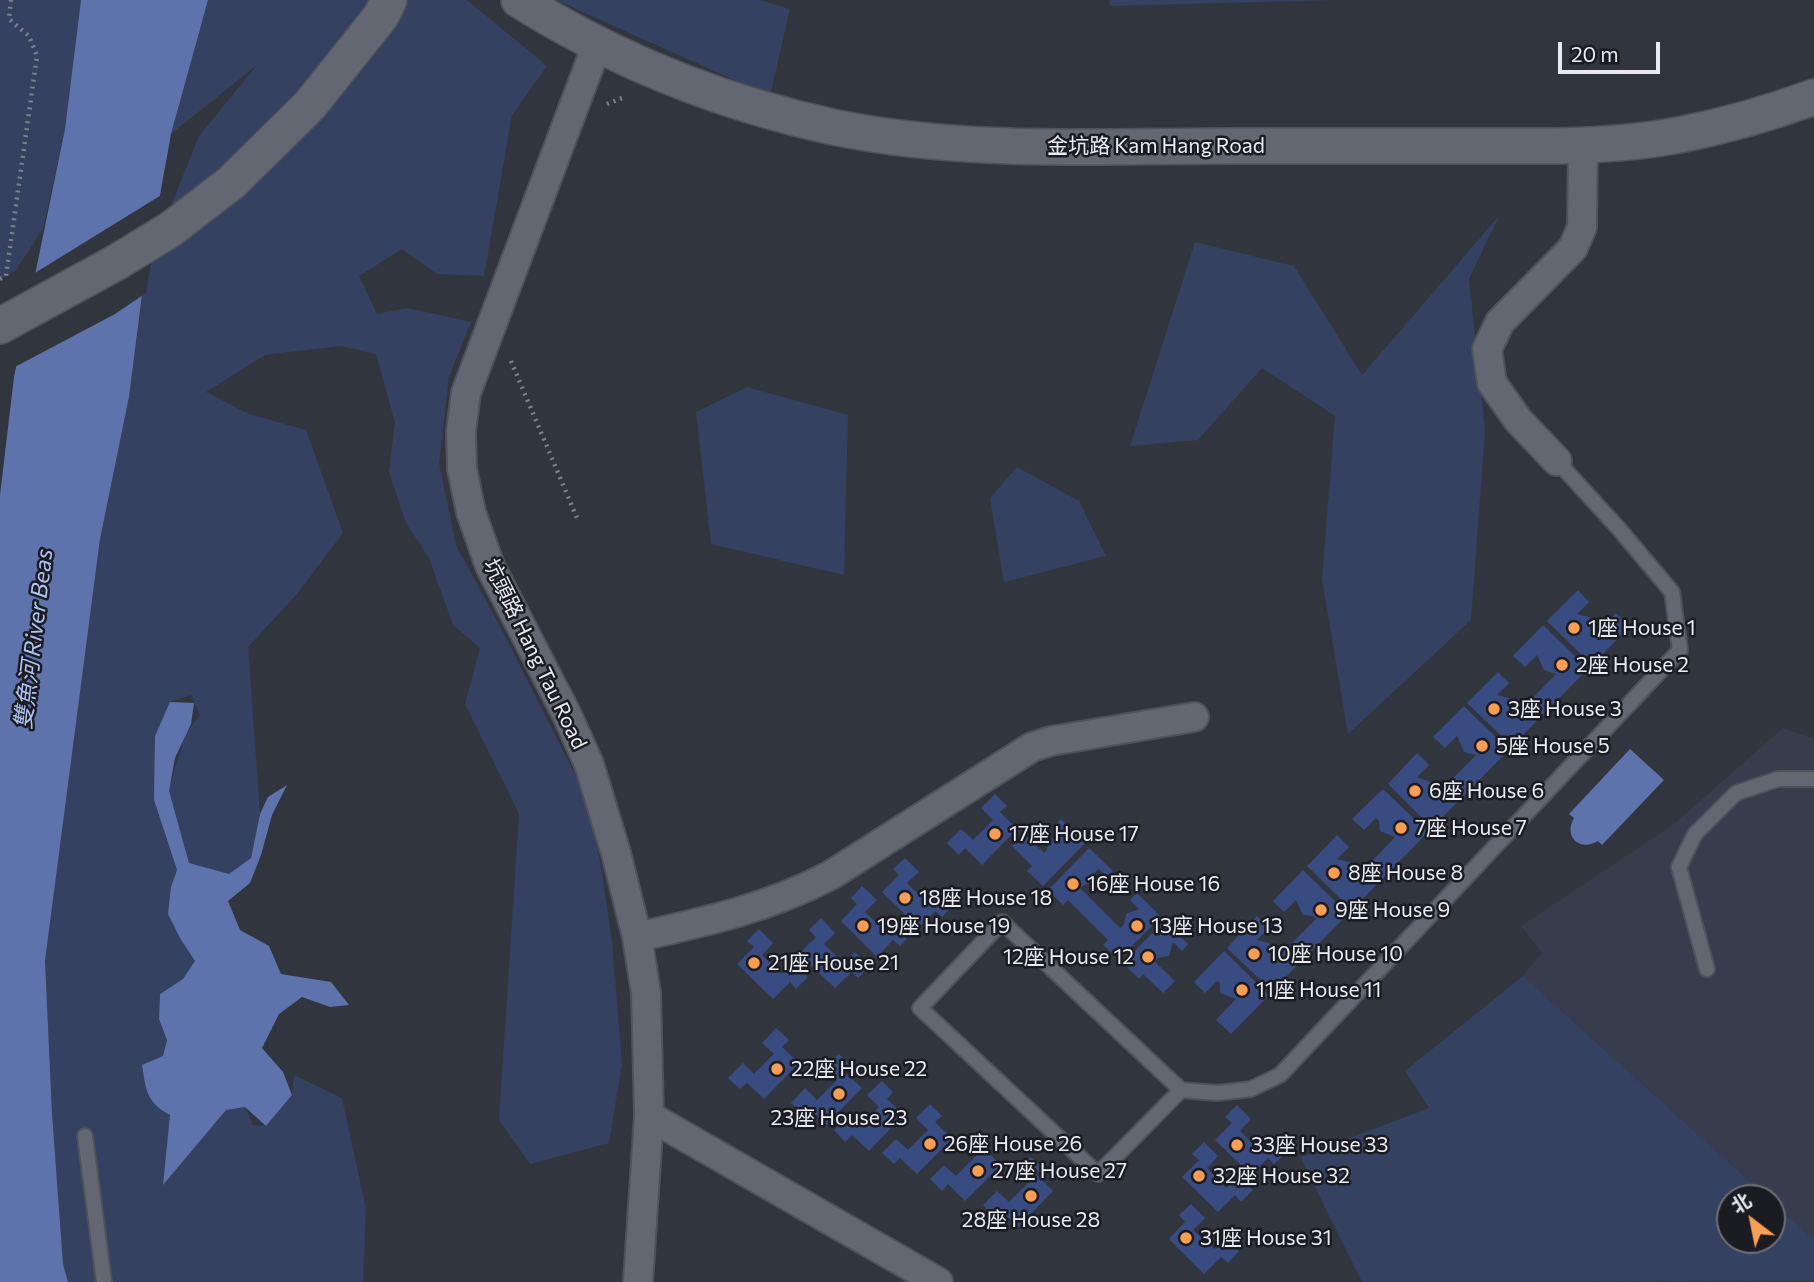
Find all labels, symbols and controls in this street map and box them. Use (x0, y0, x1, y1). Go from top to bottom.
scale bar (1562, 28, 1664, 72)
text: 20 m (1571, 41, 1619, 66)
street label: 金坑路 Kam Hang Road (1047, 133, 1265, 159)
water label: 雙魚河 River Beas (9, 547, 59, 731)
street label: 坑頭路 Hang Tau Road (478, 555, 592, 753)
place label: 1座 House 1 (1588, 615, 1696, 641)
marker: 1座 House 1 (1566, 620, 1582, 636)
place label: 2座 House 2 (1576, 652, 1689, 678)
marker: 2座 House 2 (1554, 657, 1570, 673)
place label: 3座 House 3 (1508, 696, 1622, 722)
marker: 3座 House 3 (1486, 701, 1502, 717)
place label: 5座 House 5 (1496, 733, 1610, 759)
marker: 5座 House 5 (1474, 738, 1490, 754)
place label: 6座 House 6 (1429, 778, 1544, 804)
marker: 6座 House 6 (1407, 783, 1423, 799)
place label: 7座 House 7 (1415, 815, 1527, 841)
marker: 7座 House 7 (1393, 820, 1409, 836)
place label: 17座 House 17 (1009, 821, 1139, 847)
marker: 17座 House 17 (987, 826, 1003, 842)
place label: 8座 House 8 (1348, 860, 1463, 886)
marker: 8座 House 8 (1326, 865, 1342, 881)
place label: 16座 House 16 (1087, 871, 1220, 897)
marker: 16座 House 16 (1065, 876, 1081, 892)
place label: 18座 House 18 (919, 885, 1052, 911)
marker: 18座 House 18 (897, 890, 913, 906)
place label: 9座 House 9 (1335, 897, 1450, 923)
marker: 9座 House 9 (1313, 902, 1329, 918)
place label: 19座 House 19 (877, 913, 1010, 939)
place label: 13座 House 13 (1151, 913, 1283, 939)
marker: 19座 House 19 (855, 918, 871, 934)
marker: 13座 House 13 (1129, 918, 1145, 934)
place label: 10座 House 10 (1268, 941, 1403, 967)
place label: 12座 House 12 (1003, 944, 1134, 970)
marker: 10座 House 10 (1246, 946, 1262, 962)
marker: 12座 House 12 (1140, 949, 1156, 965)
place label: 21座 House 21 (768, 950, 899, 976)
marker: 21座 House 21 (746, 955, 762, 971)
place label: 11座 House 11 (1256, 977, 1382, 1003)
marker: 11座 House 11 (1234, 982, 1250, 998)
place label: 22座 House 22 (791, 1056, 927, 1082)
marker: 22座 House 22 (769, 1061, 785, 1077)
marker: 23座 House 23 (831, 1086, 847, 1102)
place label: 23座 House 23 (771, 1105, 907, 1131)
place label: 26座 House 26 (944, 1131, 1082, 1157)
place label: 33座 House 33 (1251, 1132, 1388, 1158)
marker: 26座 House 26 (922, 1136, 938, 1152)
marker: 33座 House 33 (1229, 1137, 1245, 1153)
place label: 27座 House 27 (992, 1158, 1127, 1184)
marker: 27座 House 27 (970, 1163, 986, 1179)
place label: 32座 House 32 (1213, 1163, 1350, 1189)
marker: 32座 House 32 (1191, 1168, 1207, 1184)
north arrow (1716, 1184, 1786, 1254)
marker: 28座 House 28 (1023, 1188, 1039, 1204)
text: 北 (1727, 1188, 1755, 1217)
place label: 28座 House 28 (962, 1207, 1100, 1233)
place label: 31座 House 31 (1200, 1225, 1332, 1251)
marker: 31座 House 31 (1178, 1230, 1194, 1246)

